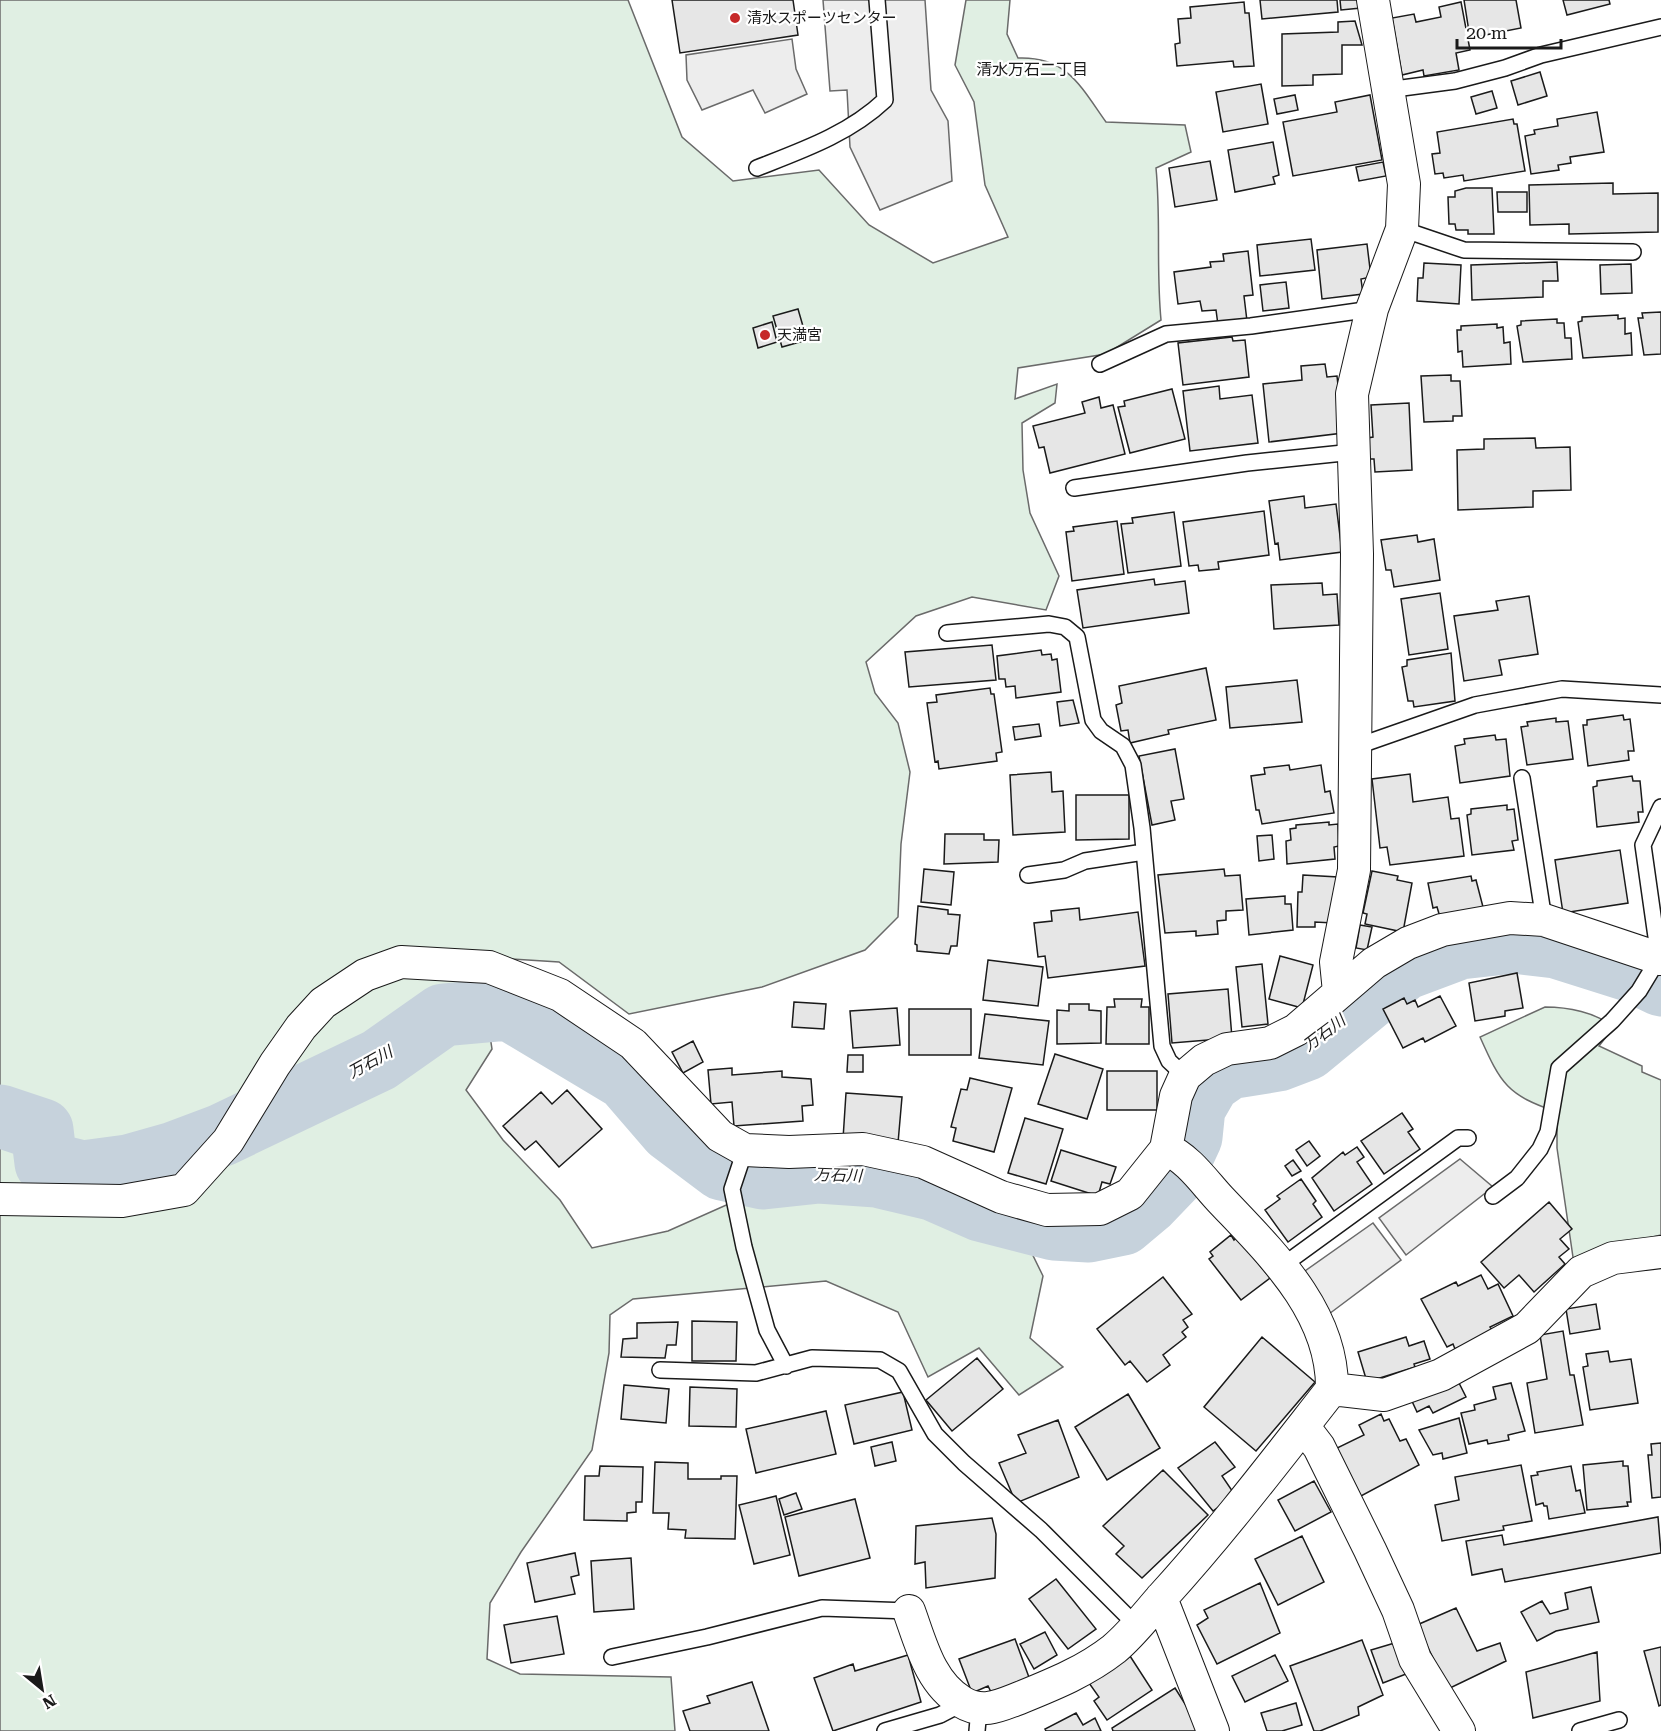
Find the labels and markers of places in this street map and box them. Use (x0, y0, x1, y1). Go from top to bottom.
place label: 清水スポーツセンター (747, 9, 897, 27)
marker: 清水スポーツセンター (728, 11, 742, 25)
place label: 天満宮 (777, 326, 822, 344)
marker: 天満宮 (758, 328, 772, 342)

